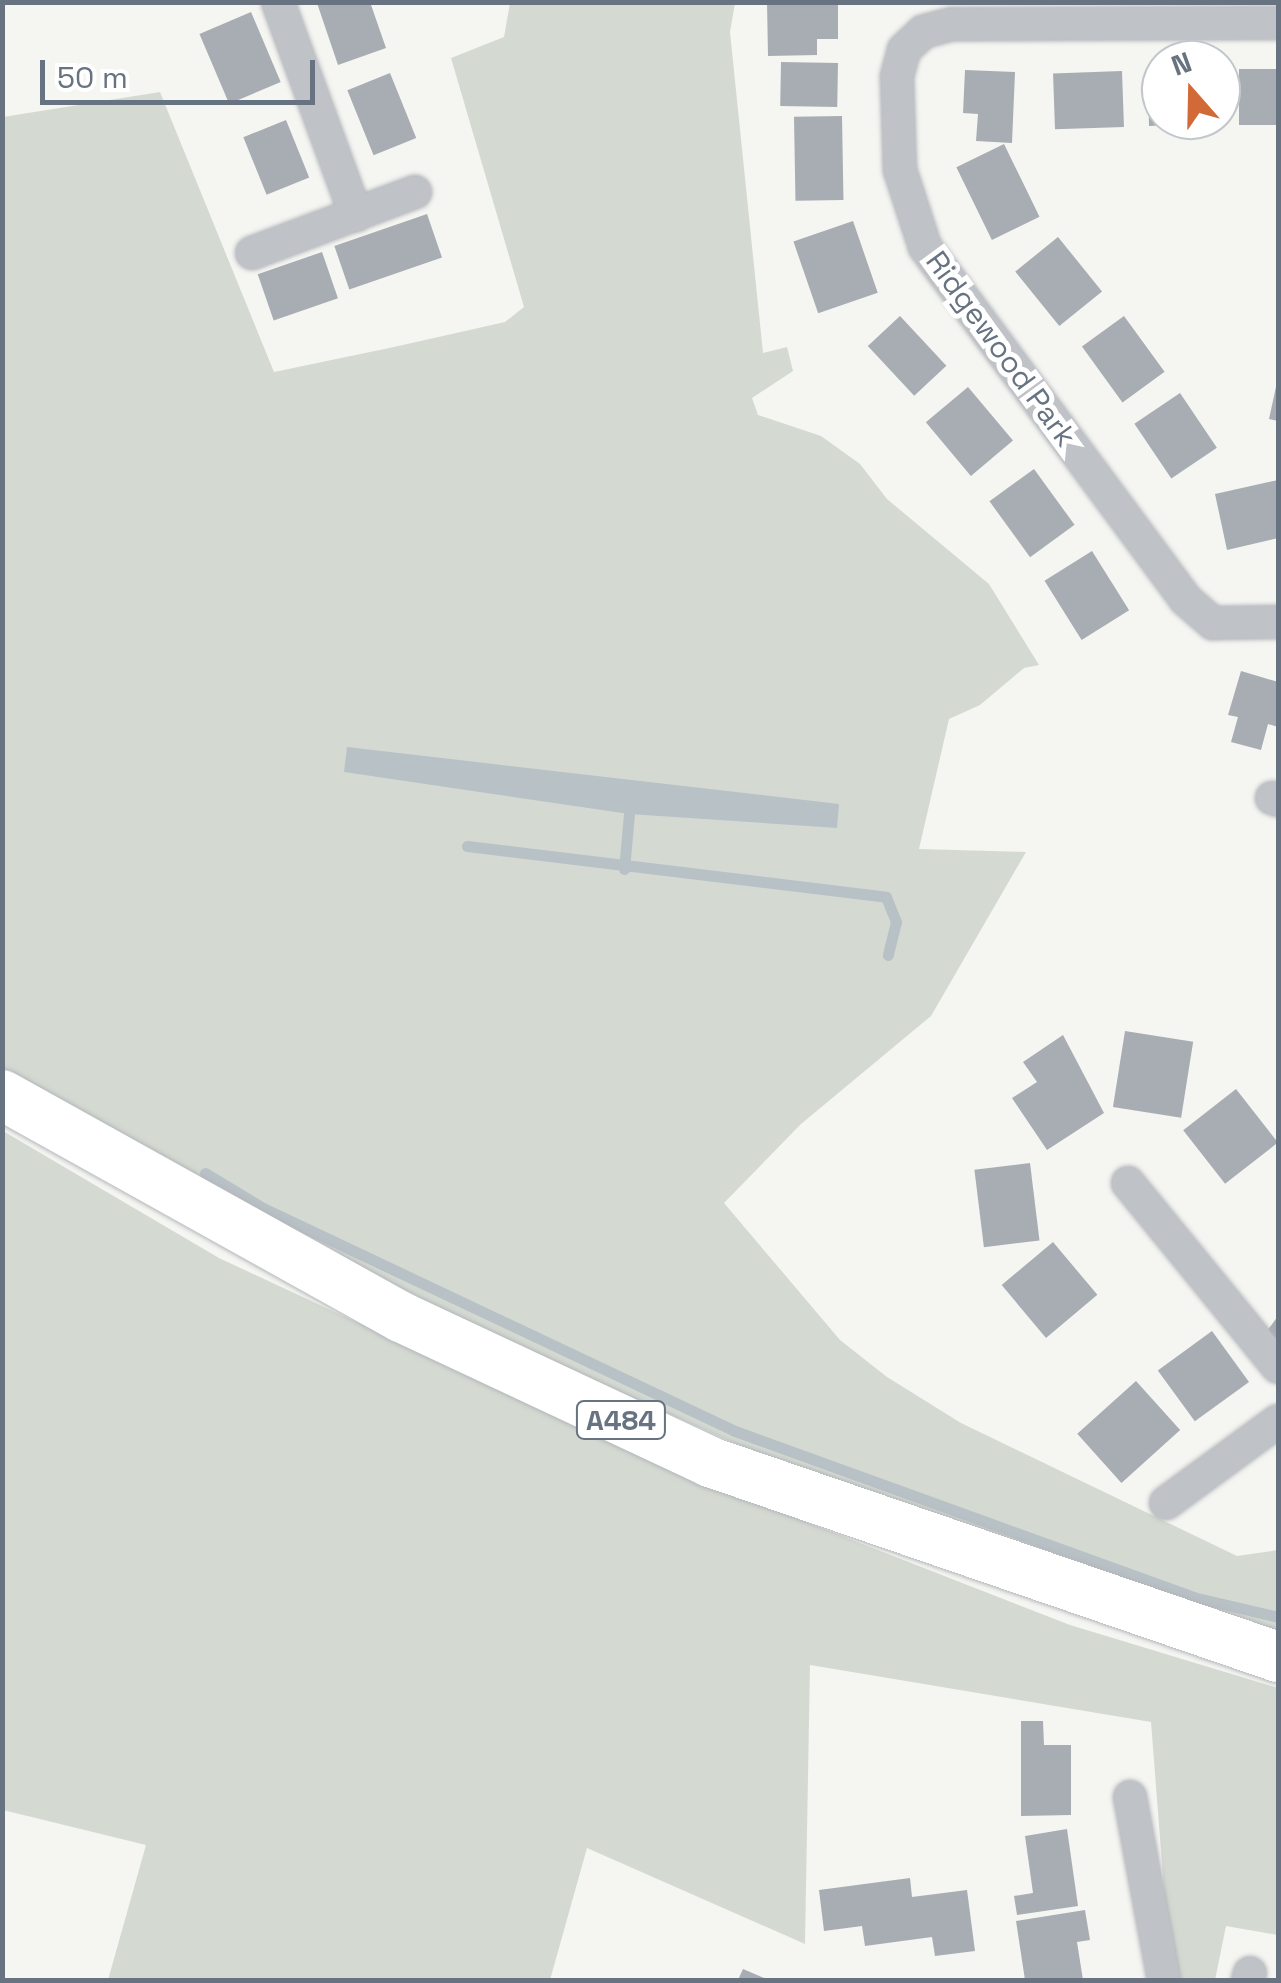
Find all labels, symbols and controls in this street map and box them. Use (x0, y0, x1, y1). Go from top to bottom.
scale bar (45, 40, 320, 102)
north arrow (1141, 40, 1241, 140)
text: N (1166, 44, 1196, 84)
text: 50 m (57, 58, 128, 97)
street label: Ridgewood Park (918, 244, 1084, 454)
road number: A484 (574, 1397, 668, 1443)

